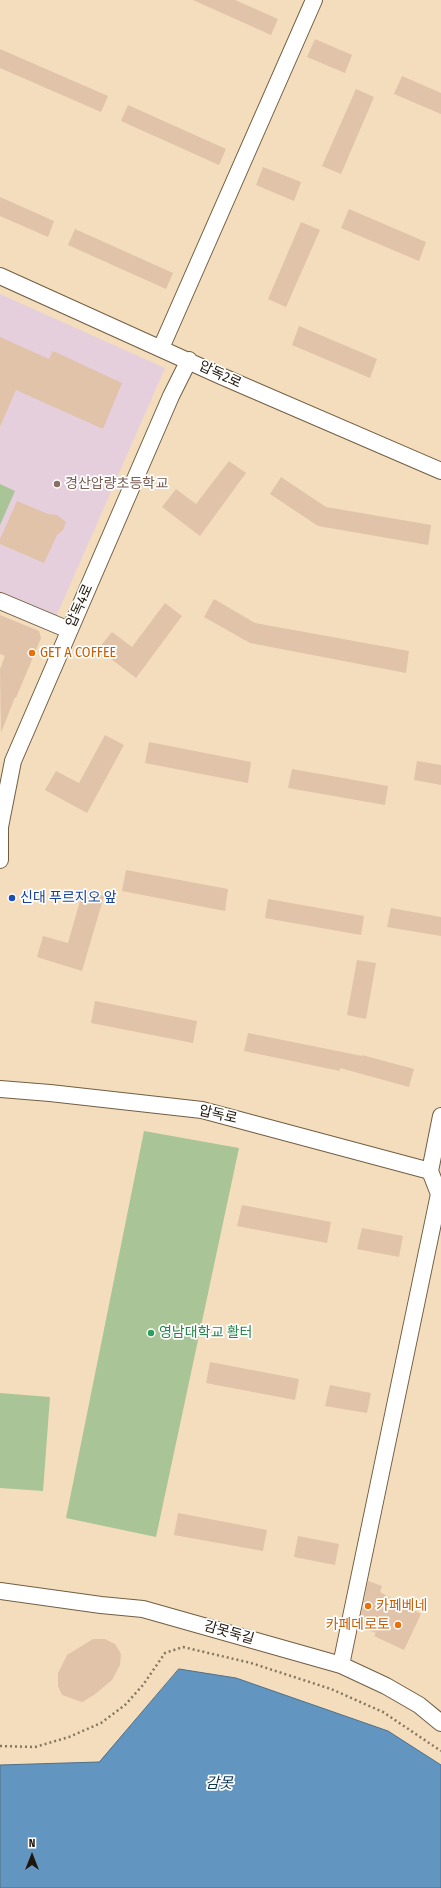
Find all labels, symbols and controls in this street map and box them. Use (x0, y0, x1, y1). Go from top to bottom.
street label: 압독2로 (196, 358, 244, 392)
place label: 경산압량초등학교 (65, 476, 168, 492)
marker: 경산압량초등학교 (52, 479, 62, 489)
street label: 압독4로 (63, 582, 97, 630)
place label: GET A COFFEE (40, 645, 116, 661)
marker: GET A COFFEE (27, 648, 37, 658)
place label: 신대 푸르지오 앞 (20, 890, 117, 906)
marker: 신대 푸르지오 앞 (7, 893, 17, 903)
street label: 압독로 (197, 1102, 239, 1128)
place label: 영남대학교 활터 (159, 1325, 252, 1341)
marker: 영남대학교 활터 (146, 1328, 156, 1338)
place label: 카페베네 (376, 1598, 428, 1614)
marker: 카페베네 (363, 1601, 373, 1611)
place label: 카페데로토 (326, 1617, 390, 1633)
street label: 감못둑길 (202, 1618, 256, 1648)
marker: 카페데로토 (393, 1620, 403, 1630)
water label: 감못 (205, 1775, 233, 1793)
north arrow (12, 1836, 52, 1876)
text: N (29, 1837, 35, 1850)

